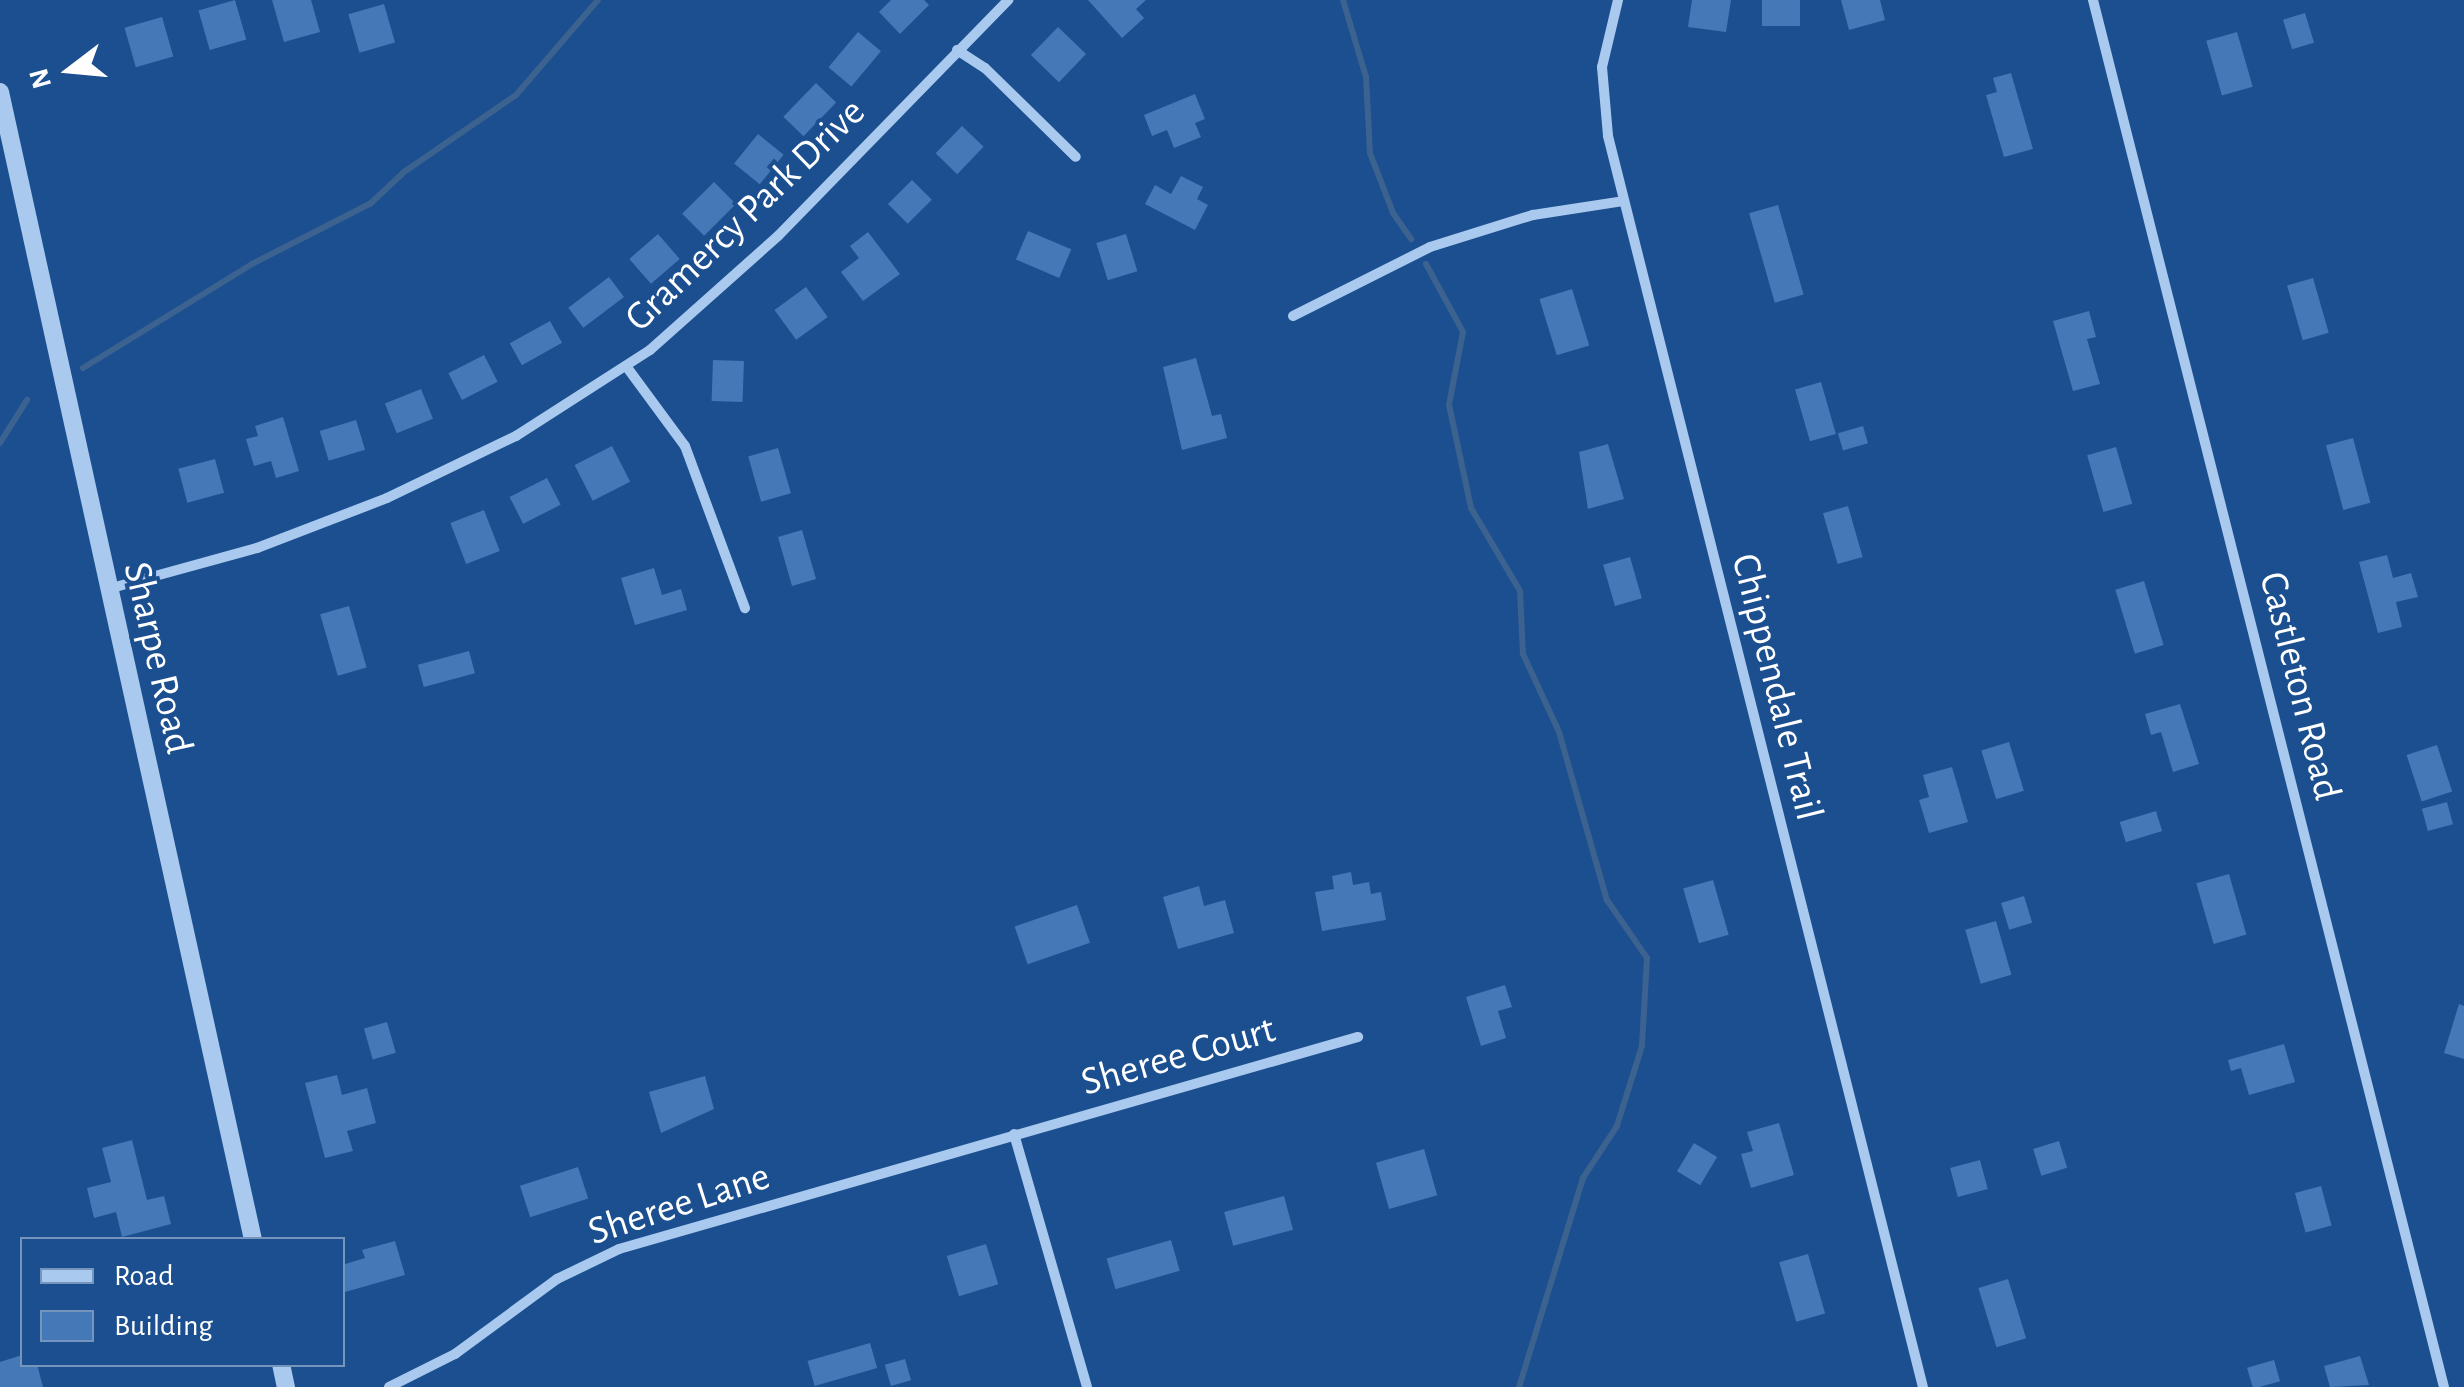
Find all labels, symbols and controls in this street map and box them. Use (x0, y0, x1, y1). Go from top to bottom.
north arrow (20, 20, 120, 120)
text: N (25, 65, 57, 91)
street label: Gramercy Park Drive (615, 88, 875, 342)
street label: Chippendale Trail (1721, 549, 1833, 825)
street label: Sharpe Road (113, 557, 203, 759)
street label: Castleton Road (2248, 567, 2352, 805)
street label: Sheree Court (1076, 1005, 1280, 1107)
street label: Sheree Lane (582, 1152, 776, 1256)
legend (20, 1237, 345, 1367)
text: Road (114, 1261, 174, 1291)
text: Building (114, 1311, 213, 1341)

